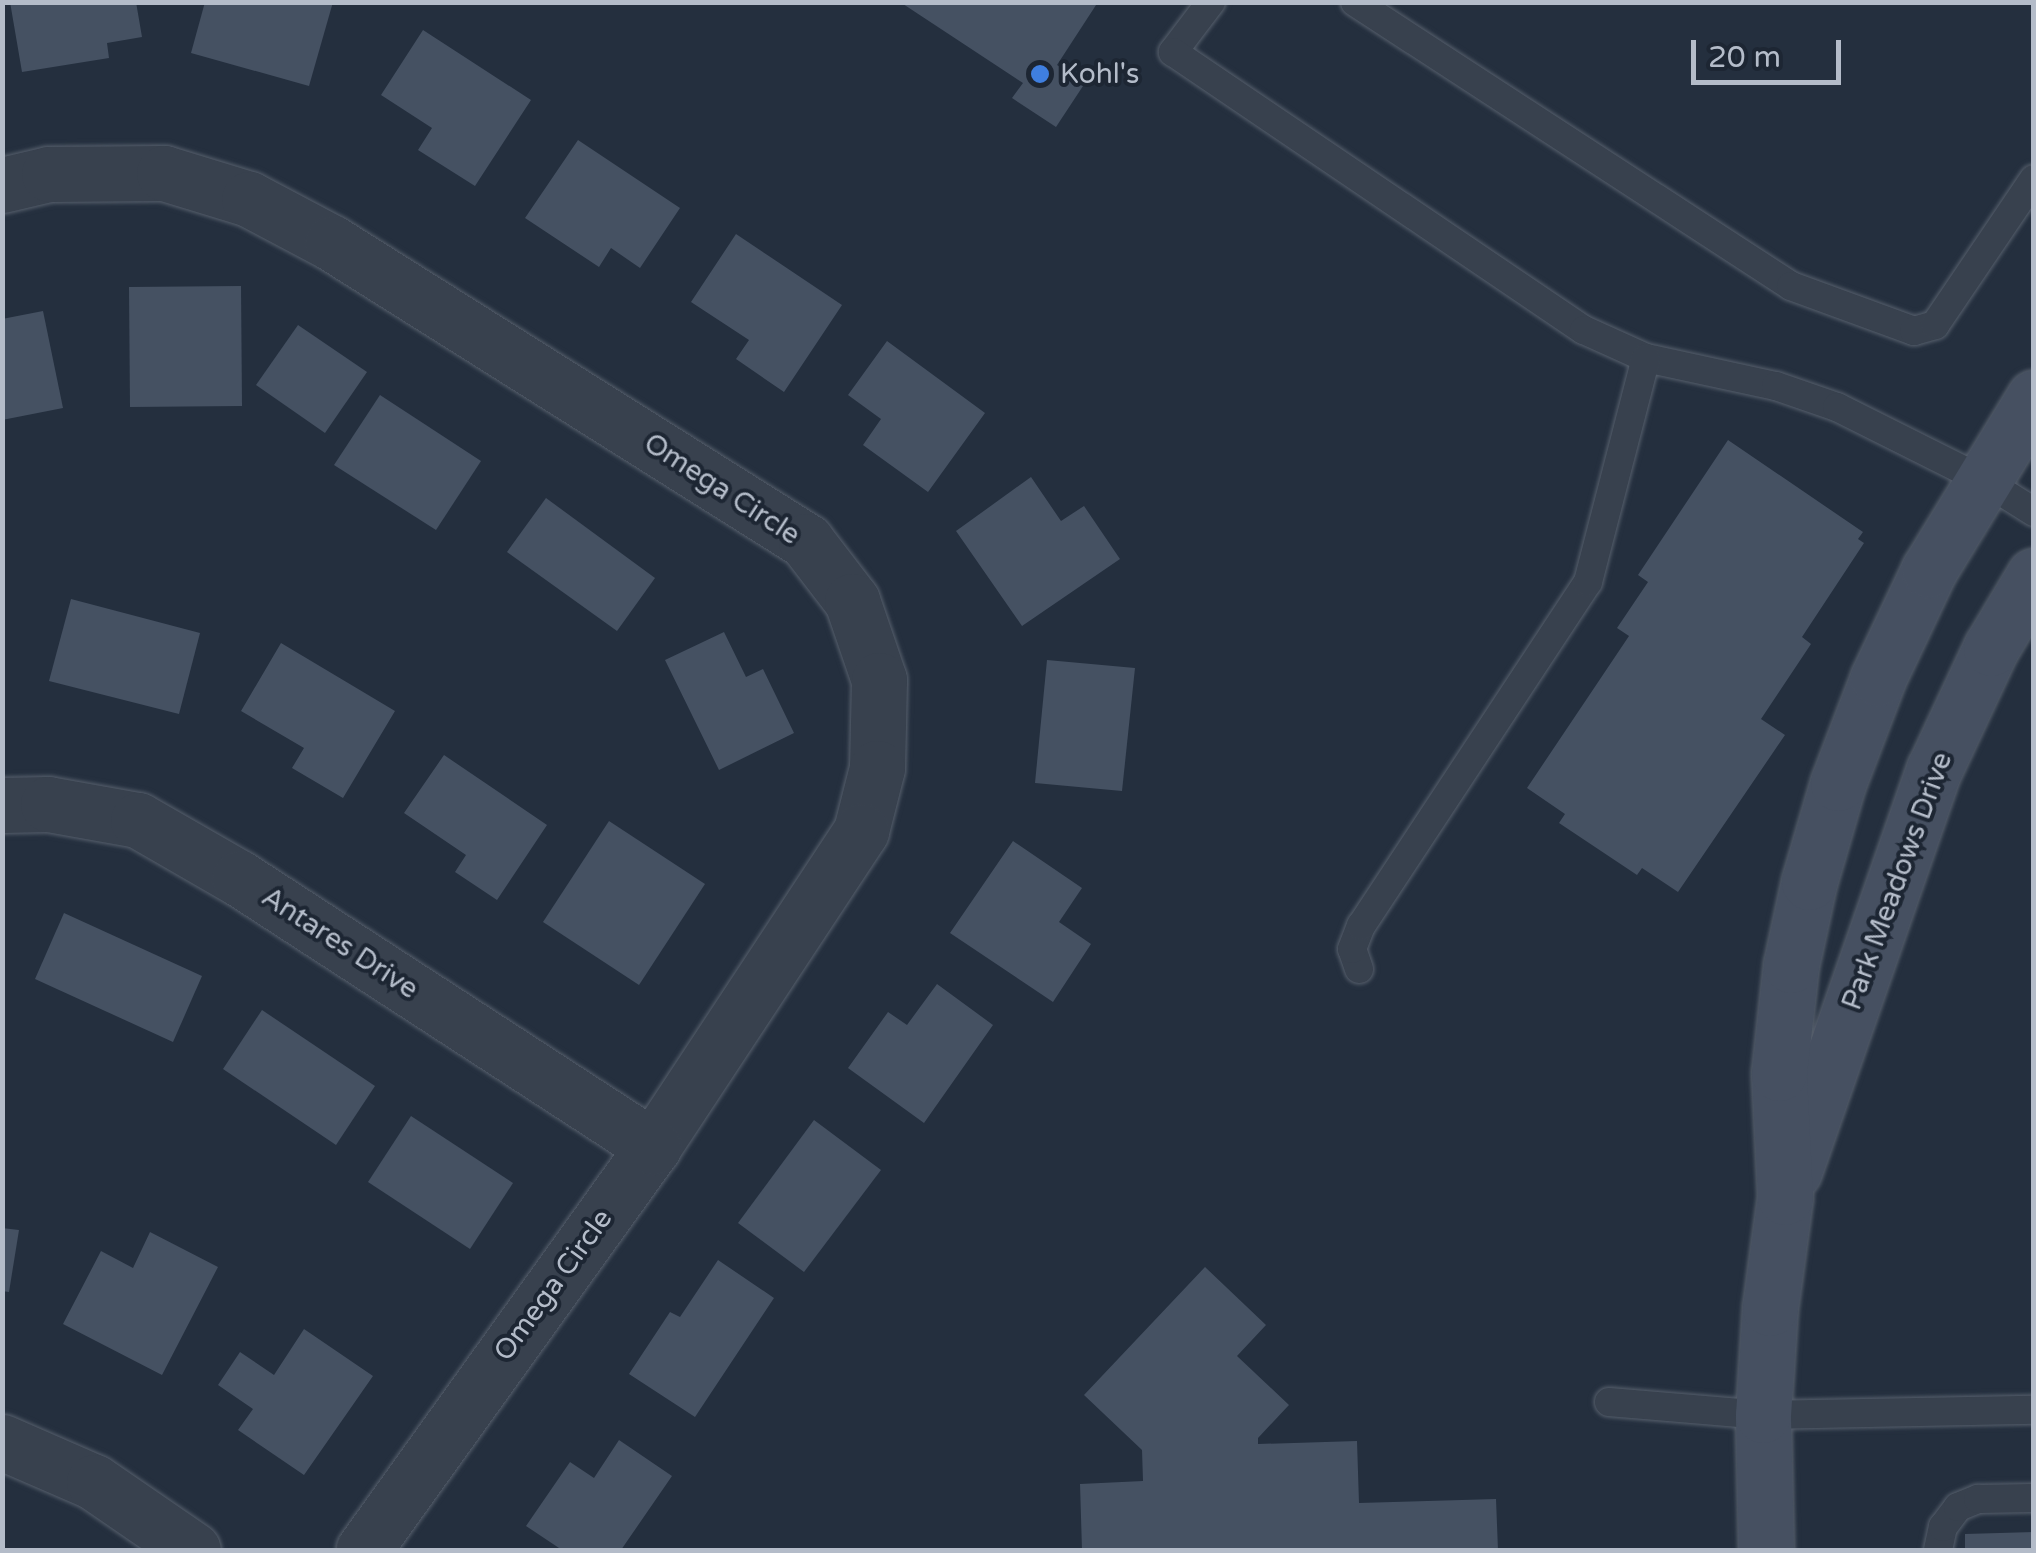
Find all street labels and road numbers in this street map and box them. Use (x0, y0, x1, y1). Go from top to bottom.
street label: Omega Circle (638, 426, 806, 552)
street label: Park Meadows Drive (1835, 748, 1959, 1014)
street label: Antares Drive (255, 880, 425, 1006)
street label: Omega Circle (487, 1203, 619, 1367)

